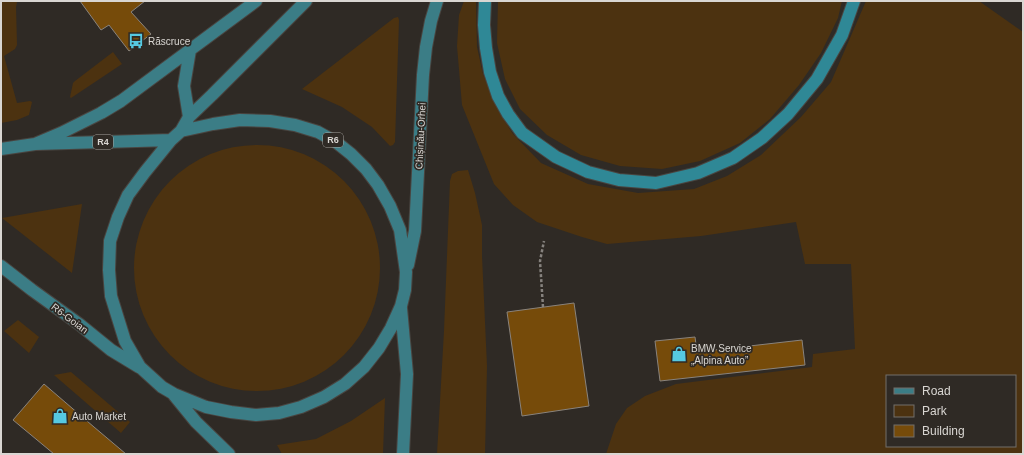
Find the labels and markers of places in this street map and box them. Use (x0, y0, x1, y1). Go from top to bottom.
bus stop icon: Răscruce (127, 32, 145, 50)
place label: Răscruce (148, 36, 191, 47)
place label: BMW Service „Alpina Auto” (691, 343, 752, 366)
shop icon: BMW Service „Alpina Auto” (670, 345, 688, 363)
shop icon: Auto Market (51, 407, 69, 425)
place label: Auto Market (72, 411, 126, 422)

